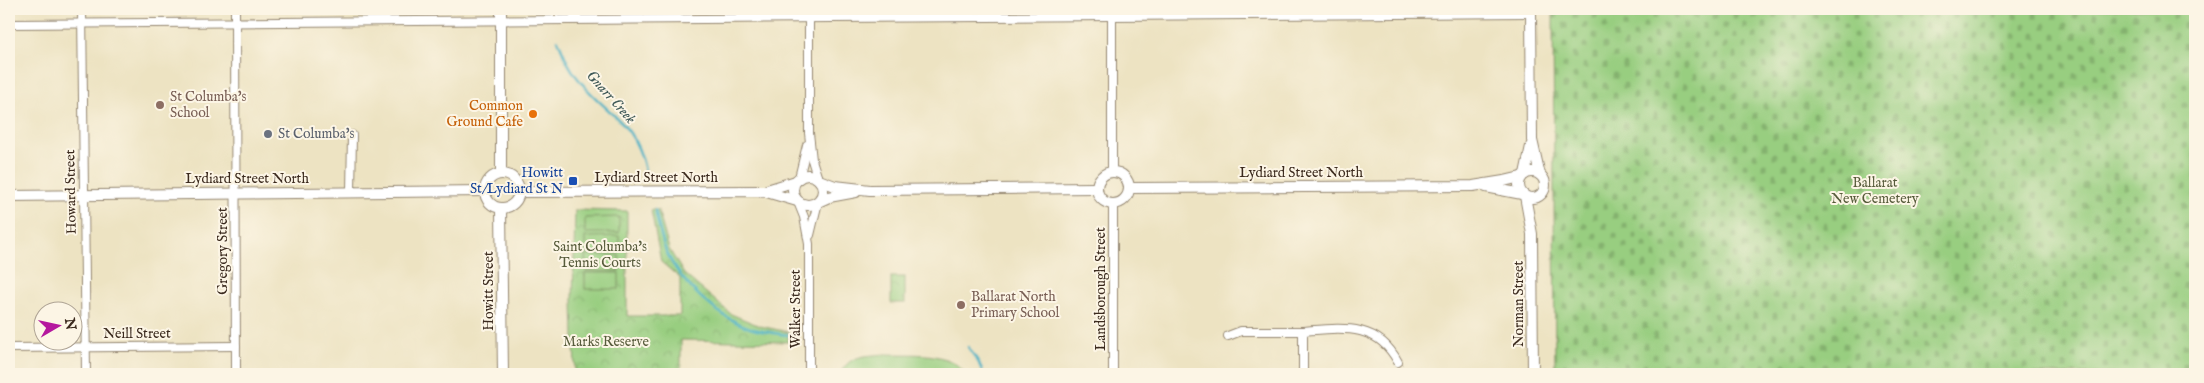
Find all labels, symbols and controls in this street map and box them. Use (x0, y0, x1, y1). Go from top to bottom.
water label: Gnarr Creek (582, 66, 640, 128)
place label: St Columba's School (170, 88, 247, 122)
place label: Common Ground Cafe (446, 97, 524, 131)
marker: St Columba's School (154, 99, 166, 111)
marker: Common Ground Cafe (527, 108, 539, 120)
place label: St Columba's (278, 125, 355, 143)
marker: St Columba's (262, 128, 274, 140)
street label: Howard Street (61, 149, 81, 235)
place label: Howitt St/Lydiard St N (470, 164, 563, 198)
street label: Lydiard Street North (1239, 164, 1363, 182)
street label: Lydiard Street North (594, 169, 718, 187)
street label: Lydiard Street North (185, 170, 309, 188)
park label: Ballarat New Cemetery (1831, 174, 1919, 208)
marker: Howitt St/Lydiard St N (567, 175, 579, 187)
street label: Gregory Street (214, 207, 232, 295)
street label: Landsborough Street (1092, 227, 1110, 351)
park label: Saint Columba's Tennis Courts (553, 238, 647, 272)
street label: Howitt Street (480, 251, 498, 331)
street label: Norman Street (1510, 261, 1528, 347)
street label: Walker Street (787, 269, 805, 349)
place label: Ballarat North Primary School (971, 288, 1060, 322)
marker: Ballarat North Primary School (955, 299, 967, 311)
north arrow (32, 300, 82, 350)
text: N (60, 316, 80, 332)
street label: Neill Street (103, 325, 171, 343)
park label: Marks Reserve (563, 333, 649, 351)

